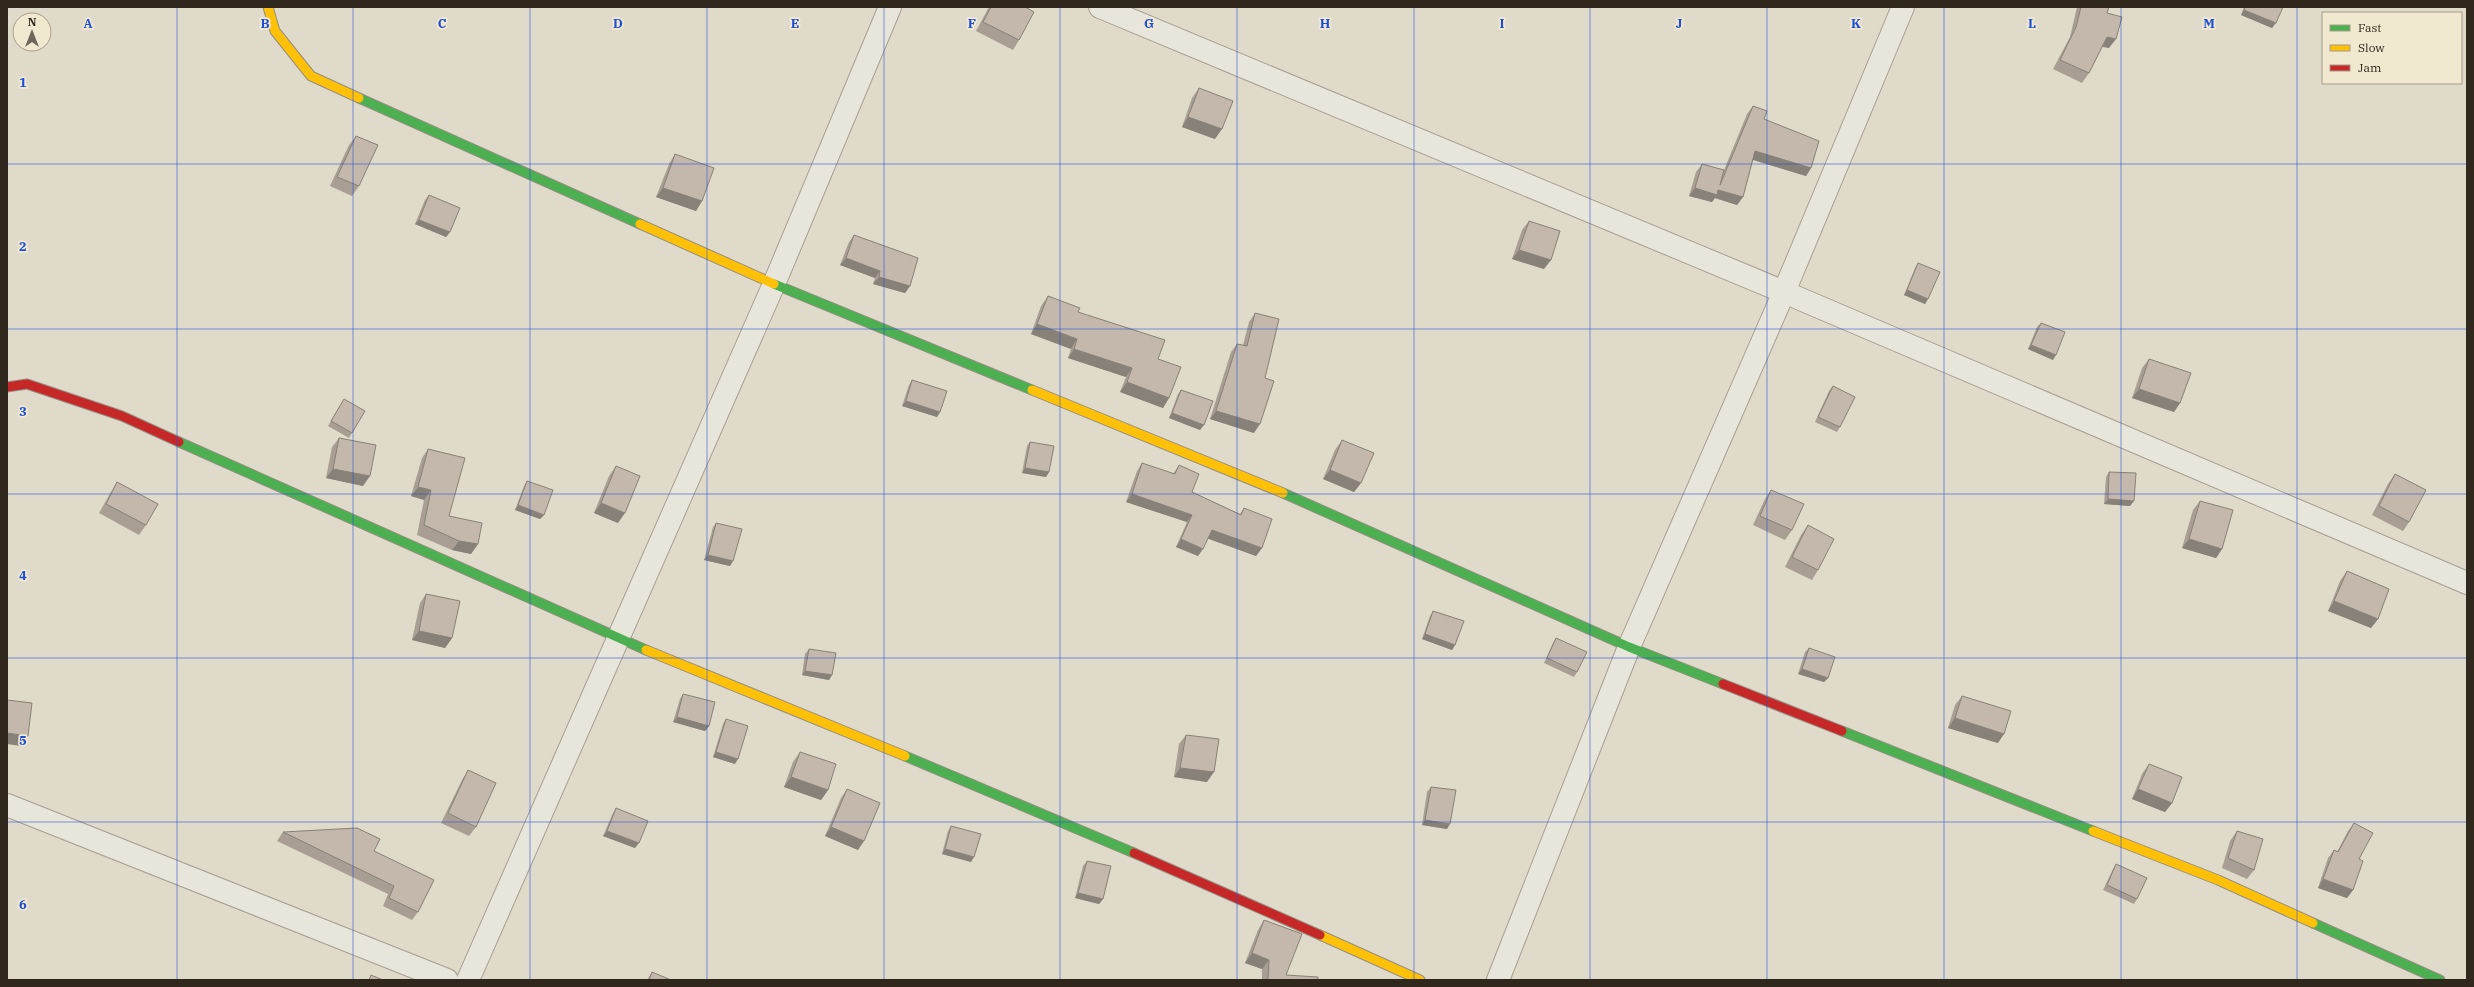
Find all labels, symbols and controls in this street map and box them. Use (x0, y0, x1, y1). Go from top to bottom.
north arrow (12, 12, 52, 52)
legend (2322, 12, 2462, 84)
text: N (28, 15, 37, 29)
text: A (83, 15, 93, 32)
text: B (260, 15, 270, 32)
text: C (438, 15, 447, 32)
text: D (613, 15, 623, 32)
text: E (791, 15, 799, 32)
text: F (968, 15, 976, 32)
text: G (1144, 15, 1154, 32)
text: H (1320, 15, 1331, 32)
text: I (1500, 15, 1505, 32)
text: J (1676, 15, 1683, 32)
text: K (1851, 15, 1861, 32)
text: L (2028, 15, 2036, 32)
text: M (2203, 15, 2215, 32)
text: Fast (2358, 20, 2382, 35)
text: Slow (2358, 40, 2385, 55)
text: Jam (2358, 60, 2382, 75)
text: 1 (19, 74, 27, 91)
text: 2 (19, 238, 27, 255)
text: 3 (19, 403, 27, 420)
text: 4 (19, 567, 27, 584)
text: 5 (19, 732, 27, 749)
text: 6 (19, 896, 27, 913)

